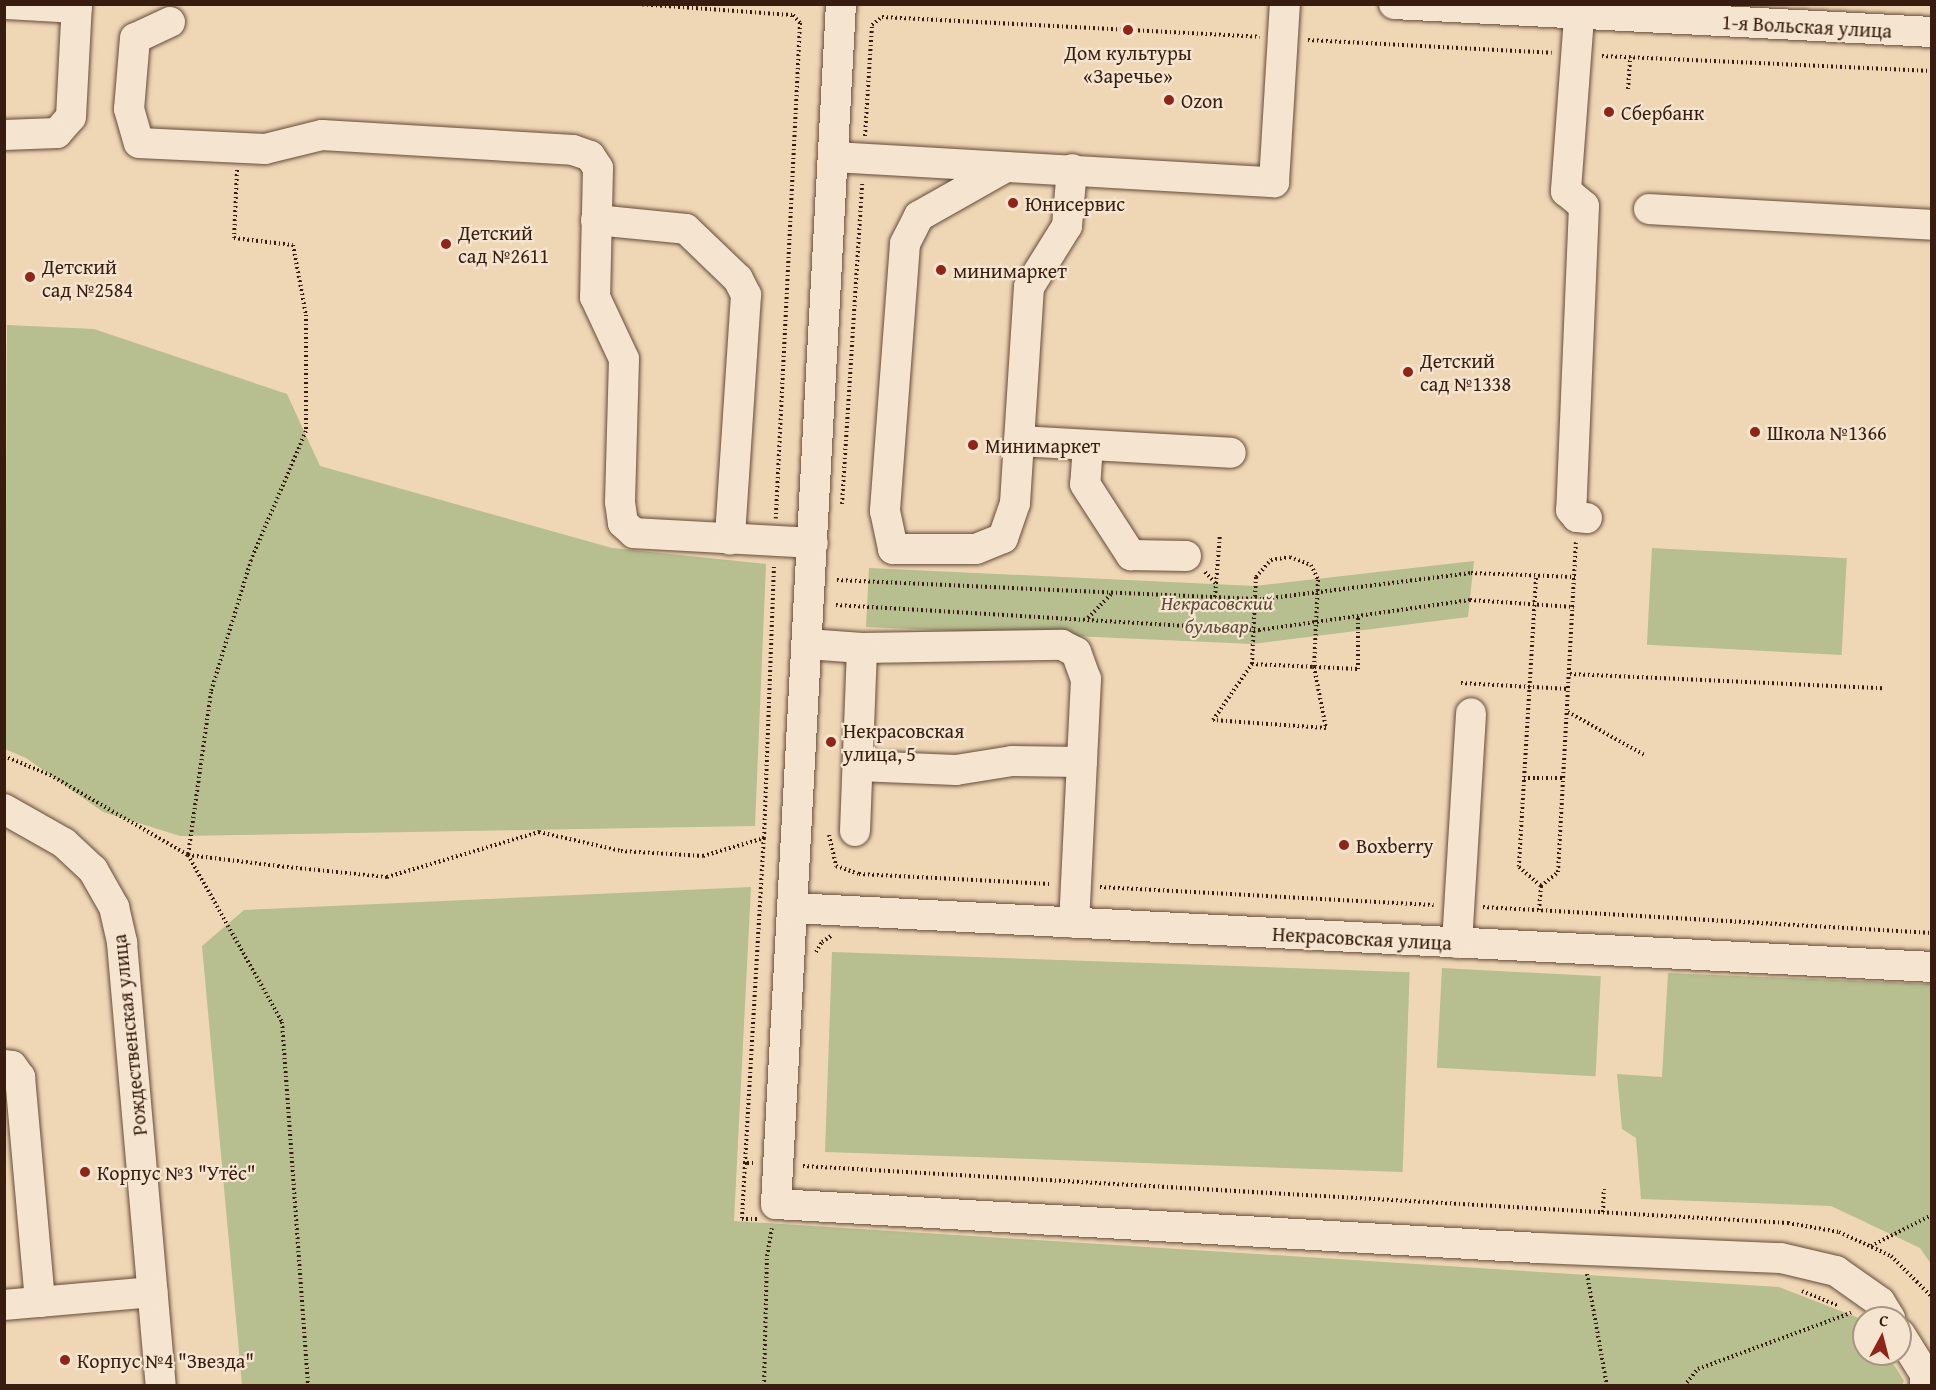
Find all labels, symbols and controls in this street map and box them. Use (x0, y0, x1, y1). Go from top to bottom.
street label: 1-я Вольская улица (1721, 10, 1893, 42)
marker: Дом культуры «Заречье» (1121, 23, 1135, 37)
place label: Дом культуры «Заречье» (1064, 40, 1192, 87)
place label: Ozon (1181, 88, 1223, 112)
marker: Ozon (1162, 93, 1176, 107)
place label: Сбербанк (1621, 100, 1704, 124)
marker: Сбербанк (1602, 105, 1616, 119)
place label: Юнисервис (1025, 191, 1125, 215)
marker: Юнисервис (1006, 196, 1020, 210)
place label: Детский сад №2611 (458, 220, 549, 267)
marker: Детский сад №2611 (439, 237, 453, 251)
place label: Детский сад №2584 (42, 254, 133, 301)
place label: минимаркет (953, 258, 1067, 282)
marker: минимаркет (934, 263, 948, 277)
marker: Детский сад №2584 (23, 270, 37, 284)
place label: Детский сад №1338 (1420, 348, 1511, 395)
marker: Детский сад №1338 (1401, 365, 1415, 379)
place label: Школа №1366 (1767, 420, 1887, 444)
marker: Школа №1366 (1748, 425, 1762, 439)
place label: Минимаркет (985, 433, 1100, 457)
marker: Минимаркет (966, 438, 980, 452)
park label: Некрасовский бульвар (1161, 590, 1273, 637)
place label: Некрасовская улица, 5 (843, 718, 964, 765)
marker: Некрасовская улица, 5 (824, 735, 838, 749)
place label: Boxberry (1356, 833, 1434, 857)
marker: Boxberry (1337, 838, 1351, 852)
street label: Некрасовская улица (1272, 921, 1452, 955)
street label: Рождественская улица (106, 933, 152, 1137)
place label: Корпус №3 "Утёс" (97, 1160, 256, 1184)
marker: Корпус №3 "Утёс" (78, 1165, 92, 1179)
north arrow (1852, 1306, 1912, 1366)
text: С (1878, 1308, 1890, 1333)
place label: Корпус №4 "Звезда" (77, 1348, 254, 1372)
marker: Корпус №4 "Звезда" (58, 1353, 72, 1367)

